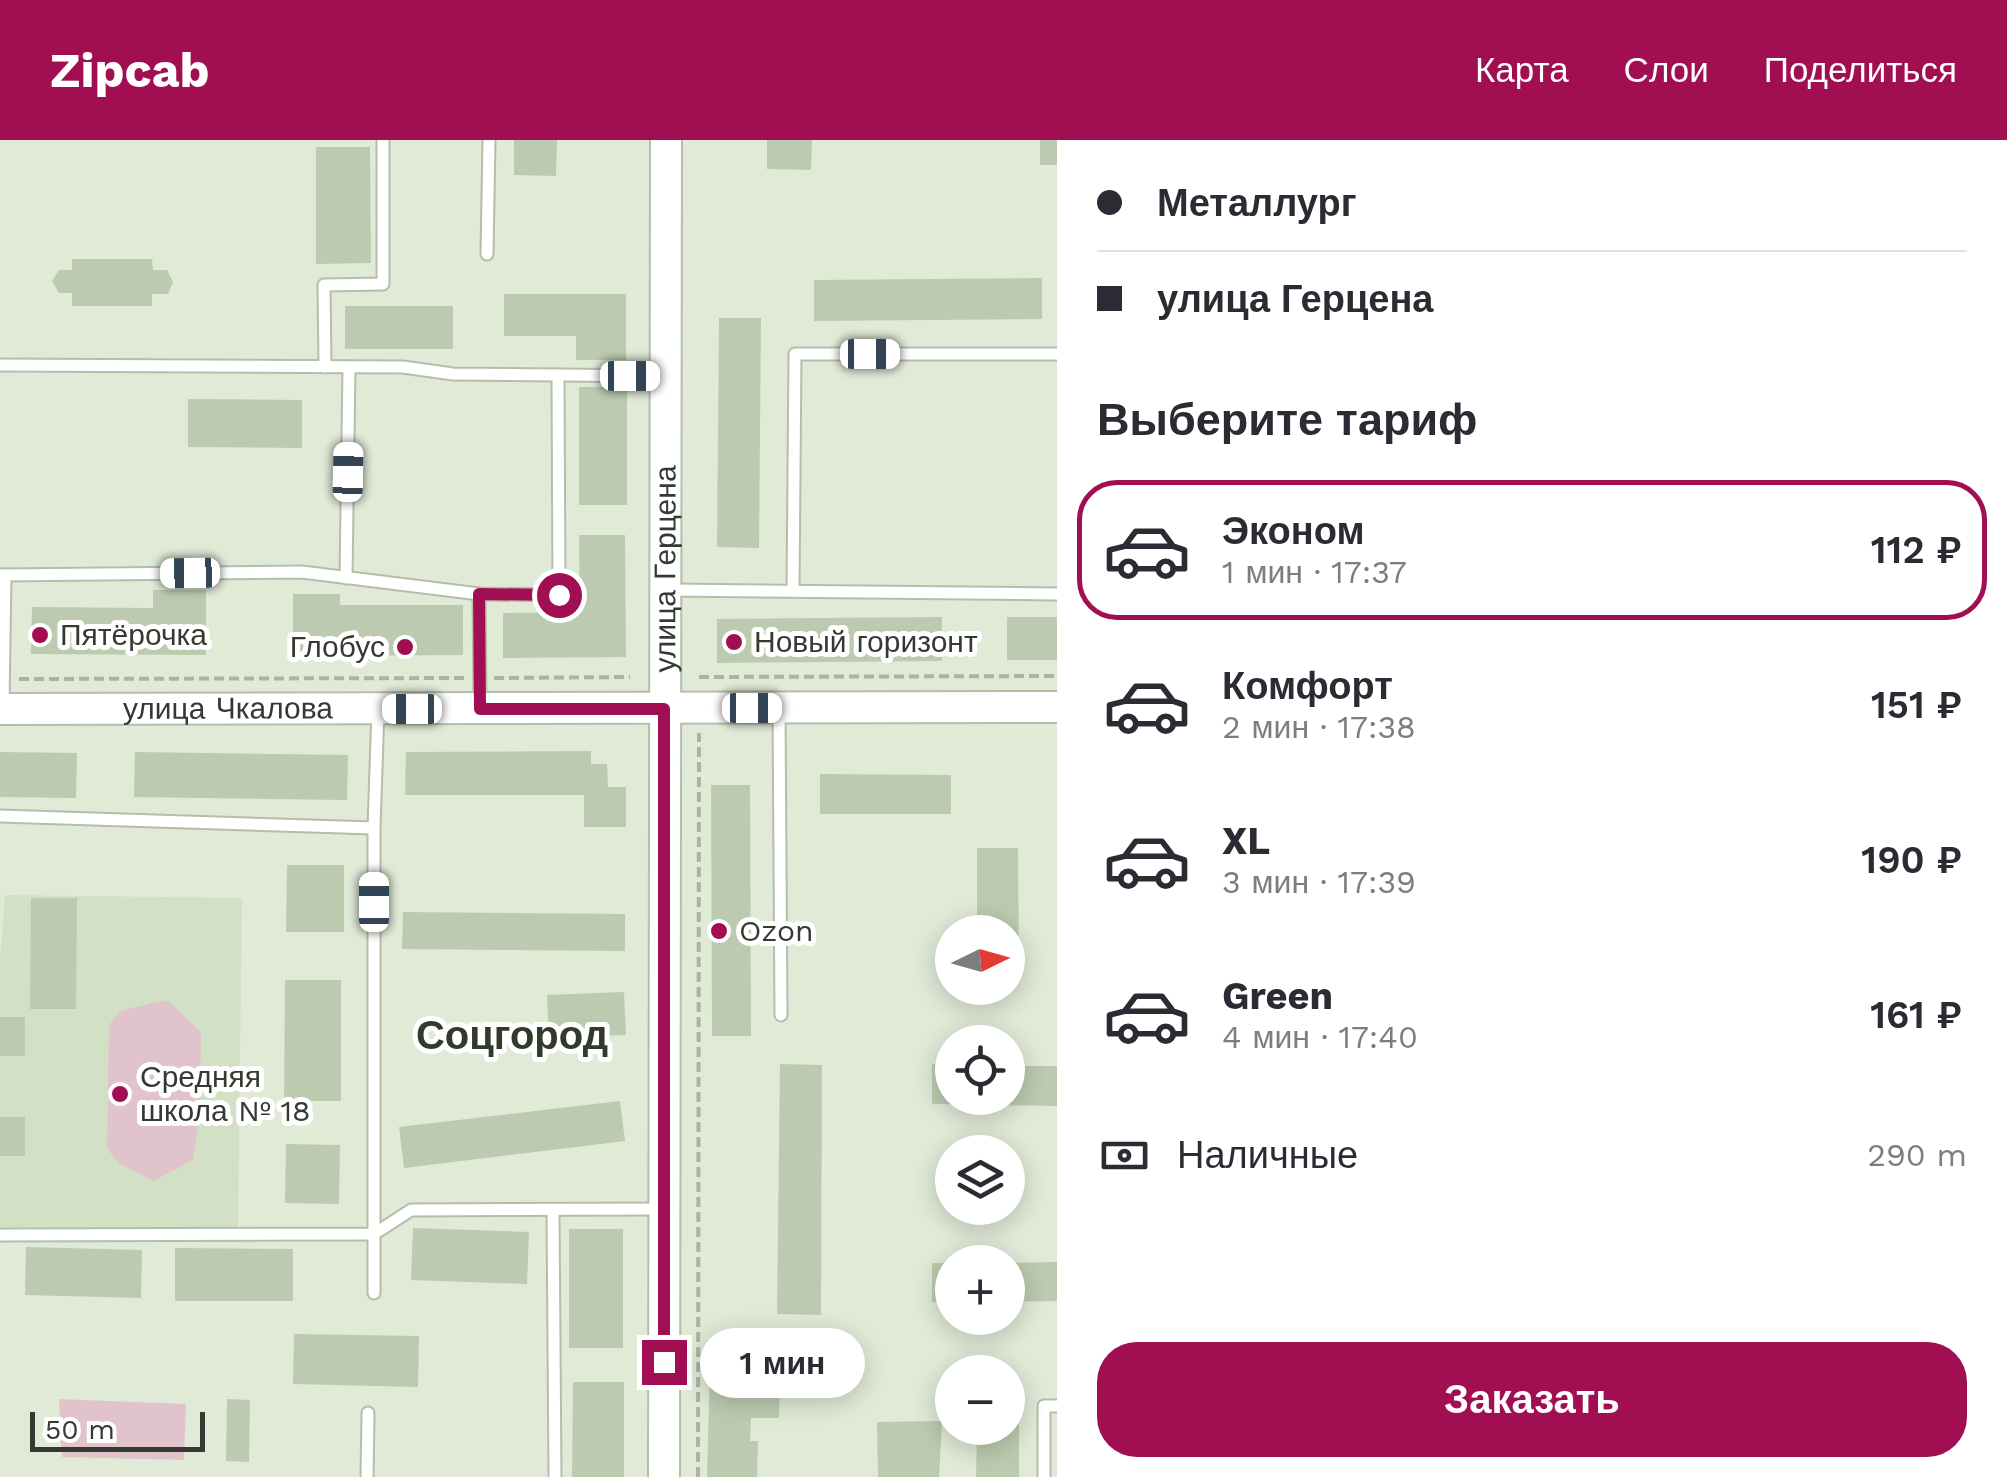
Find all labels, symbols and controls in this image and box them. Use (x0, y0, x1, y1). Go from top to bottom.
text: Zipcab (50, 42, 210, 99)
text: Карта (1475, 49, 1569, 91)
text: Слои (1624, 49, 1709, 91)
text: Поделиться (1764, 49, 1957, 91)
text: Металлург (1157, 181, 1356, 225)
text: улица Герцена (1157, 277, 1434, 321)
car (840, 339, 900, 369)
car (600, 361, 660, 391)
text: Выберите тариф (1097, 393, 1477, 446)
car (332, 442, 364, 502)
street label: улица Герцена (647, 465, 683, 673)
icon: car (1102, 505, 1192, 595)
text: Эконом (1222, 509, 1365, 553)
text: 112 ₽ (1871, 528, 1962, 572)
text: 1 мин · 17:37 (1222, 553, 1407, 591)
car (160, 557, 220, 589)
route start (537, 573, 582, 618)
place label: Пятёрочка (60, 617, 207, 652)
marker: Пятёрочка (29, 624, 51, 646)
place label: Новый горизонт (754, 624, 978, 659)
place label: Глобус (290, 629, 385, 664)
marker: Новый горизонт (723, 631, 745, 653)
marker: Глобус (394, 636, 416, 658)
icon: car (1102, 660, 1192, 750)
text: Комфорт (1222, 664, 1393, 708)
text: 151 ₽ (1871, 683, 1962, 727)
street label: улица Чкалова (123, 690, 333, 726)
car (722, 693, 782, 723)
car (382, 694, 442, 724)
text: 2 мин · 17:38 (1222, 708, 1416, 746)
icon: car (1102, 815, 1192, 905)
text: XL (1222, 819, 1270, 863)
text: 190 ₽ (1861, 838, 1962, 882)
text: 3 мин · 17:39 (1222, 863, 1416, 901)
car (359, 872, 389, 932)
place label: Ozon (739, 913, 814, 948)
north arrow (935, 915, 1025, 1005)
map controls (935, 915, 1025, 1445)
marker: Ozon (708, 920, 730, 942)
icon: car (1102, 970, 1192, 1060)
text: Green (1222, 974, 1333, 1018)
text: 161 ₽ (1870, 993, 1962, 1037)
district label: Соцгород (416, 1012, 608, 1059)
text: 4 мин · 17:40 (1222, 1018, 1418, 1056)
button: locate (935, 1025, 1025, 1115)
place label: Средняя школа № 18 (140, 1059, 311, 1128)
marker: Средняя школа № 18 (109, 1083, 131, 1105)
icon: cash (1097, 1128, 1152, 1183)
text: Наличные (1177, 1133, 1358, 1177)
button: layers (935, 1135, 1025, 1225)
text: 290 m (1867, 1136, 1967, 1174)
button: + (935, 1245, 1025, 1335)
callout: 1 мин (699, 1327, 864, 1397)
route end (642, 1340, 687, 1385)
button: Заказать (1097, 1342, 1967, 1457)
text: 1 мин (740, 1344, 825, 1382)
button: − (935, 1355, 1025, 1445)
scale bar (30, 1407, 205, 1452)
text: 50 m (45, 1413, 115, 1446)

